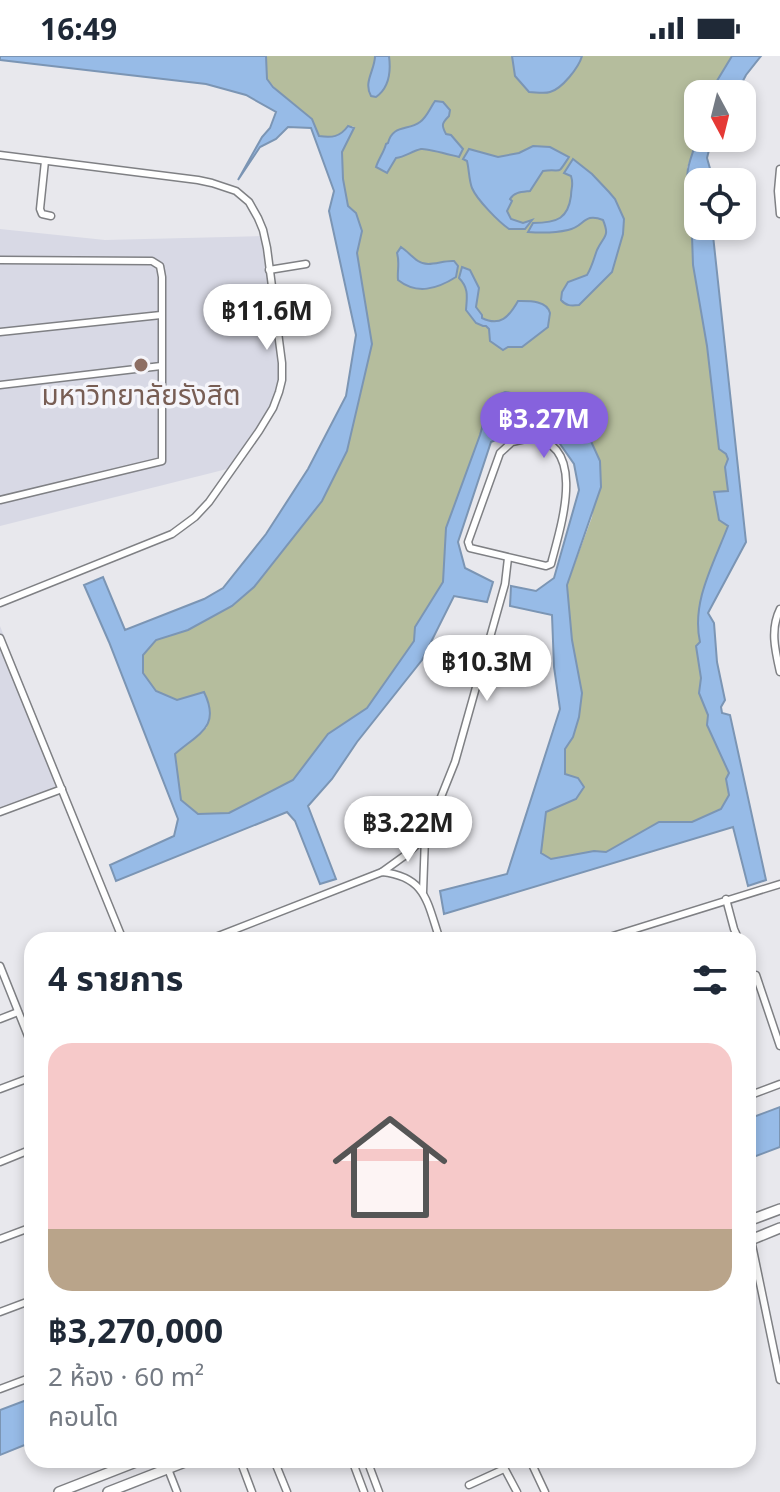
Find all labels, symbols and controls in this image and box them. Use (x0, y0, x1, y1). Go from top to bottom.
text: 16:49 (40, 8, 117, 49)
north arrow (684, 80, 756, 152)
map controls (684, 80, 756, 240)
button: locate (684, 168, 756, 240)
pin: ฿11.6M (202, 284, 332, 352)
text: ฿11.6M (221, 292, 313, 328)
marker: มหาวิทยาลัยรังสิต (132, 356, 150, 374)
place label: มหาวิทยาลัยรังสิต (42, 375, 240, 413)
pin: ฿3.27M (479, 392, 609, 460)
text: ฿3.27M (498, 400, 590, 436)
pin: ฿10.3M (422, 635, 552, 703)
text: ฿10.3M (441, 643, 533, 679)
pin: ฿3.22M (343, 796, 473, 864)
text: ฿3.22M (362, 804, 454, 840)
text: 4 รายการ (48, 955, 183, 1001)
icon: filters (688, 958, 732, 1002)
icon: home (318, 1095, 462, 1239)
text: ฿3,270,000 (48, 1307, 223, 1353)
text: 2 ห้อง · 60 m² (48, 1358, 204, 1394)
text: คอนโด (48, 1398, 119, 1434)

